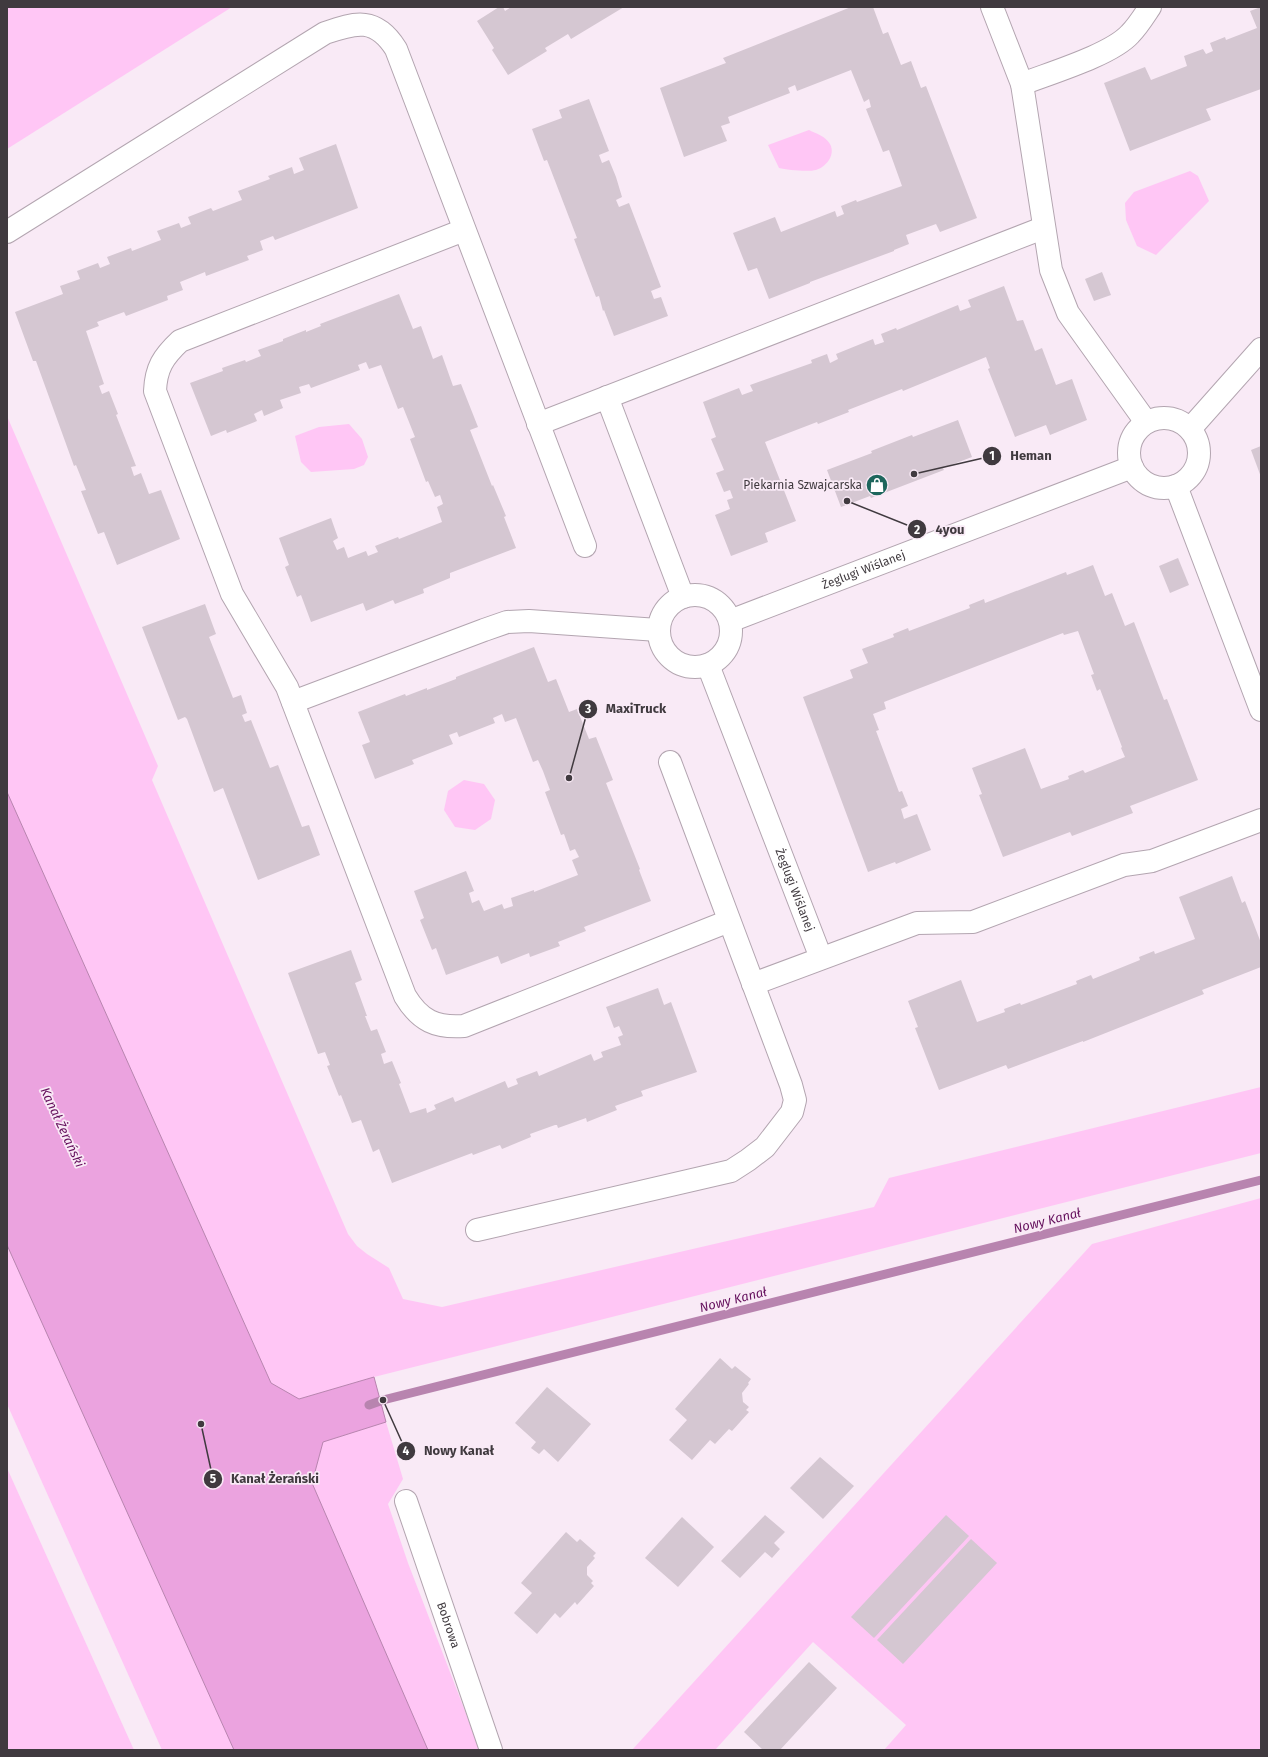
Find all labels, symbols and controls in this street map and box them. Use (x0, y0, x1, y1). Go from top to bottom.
callout: Heman (982, 443, 1059, 468)
text: Heman (1010, 448, 1052, 463)
text: 1 (989, 449, 995, 463)
shop icon: Piekarnia Szwajcarska (864, 472, 890, 498)
place label: Piekarnia Szwajcarska (743, 478, 862, 492)
callout: 4you (907, 517, 972, 542)
text: 4you (936, 522, 964, 537)
text: 2 (914, 523, 920, 537)
street label: Żeglugi Wiślanej (820, 548, 907, 592)
callout: MaxiTruck (578, 696, 674, 721)
text: MaxiTruck (606, 701, 667, 716)
text: 3 (584, 702, 591, 716)
street label: Żeglugi Wiślanej (772, 846, 817, 933)
water label: Kanał Żerański (38, 1085, 88, 1170)
water label: Nowy Kanał (1012, 1205, 1082, 1236)
water label: Nowy Kanał (698, 1284, 768, 1315)
callout: Nowy Kanał (396, 1438, 502, 1463)
text: Nowy Kanał (424, 1443, 494, 1458)
text: 4 (403, 1444, 410, 1458)
callout: Kanał Żerański (203, 1466, 327, 1491)
text: Kanał Żerański (231, 1471, 319, 1486)
text: 5 (210, 1472, 217, 1486)
street label: Bobrowa (434, 1600, 463, 1650)

